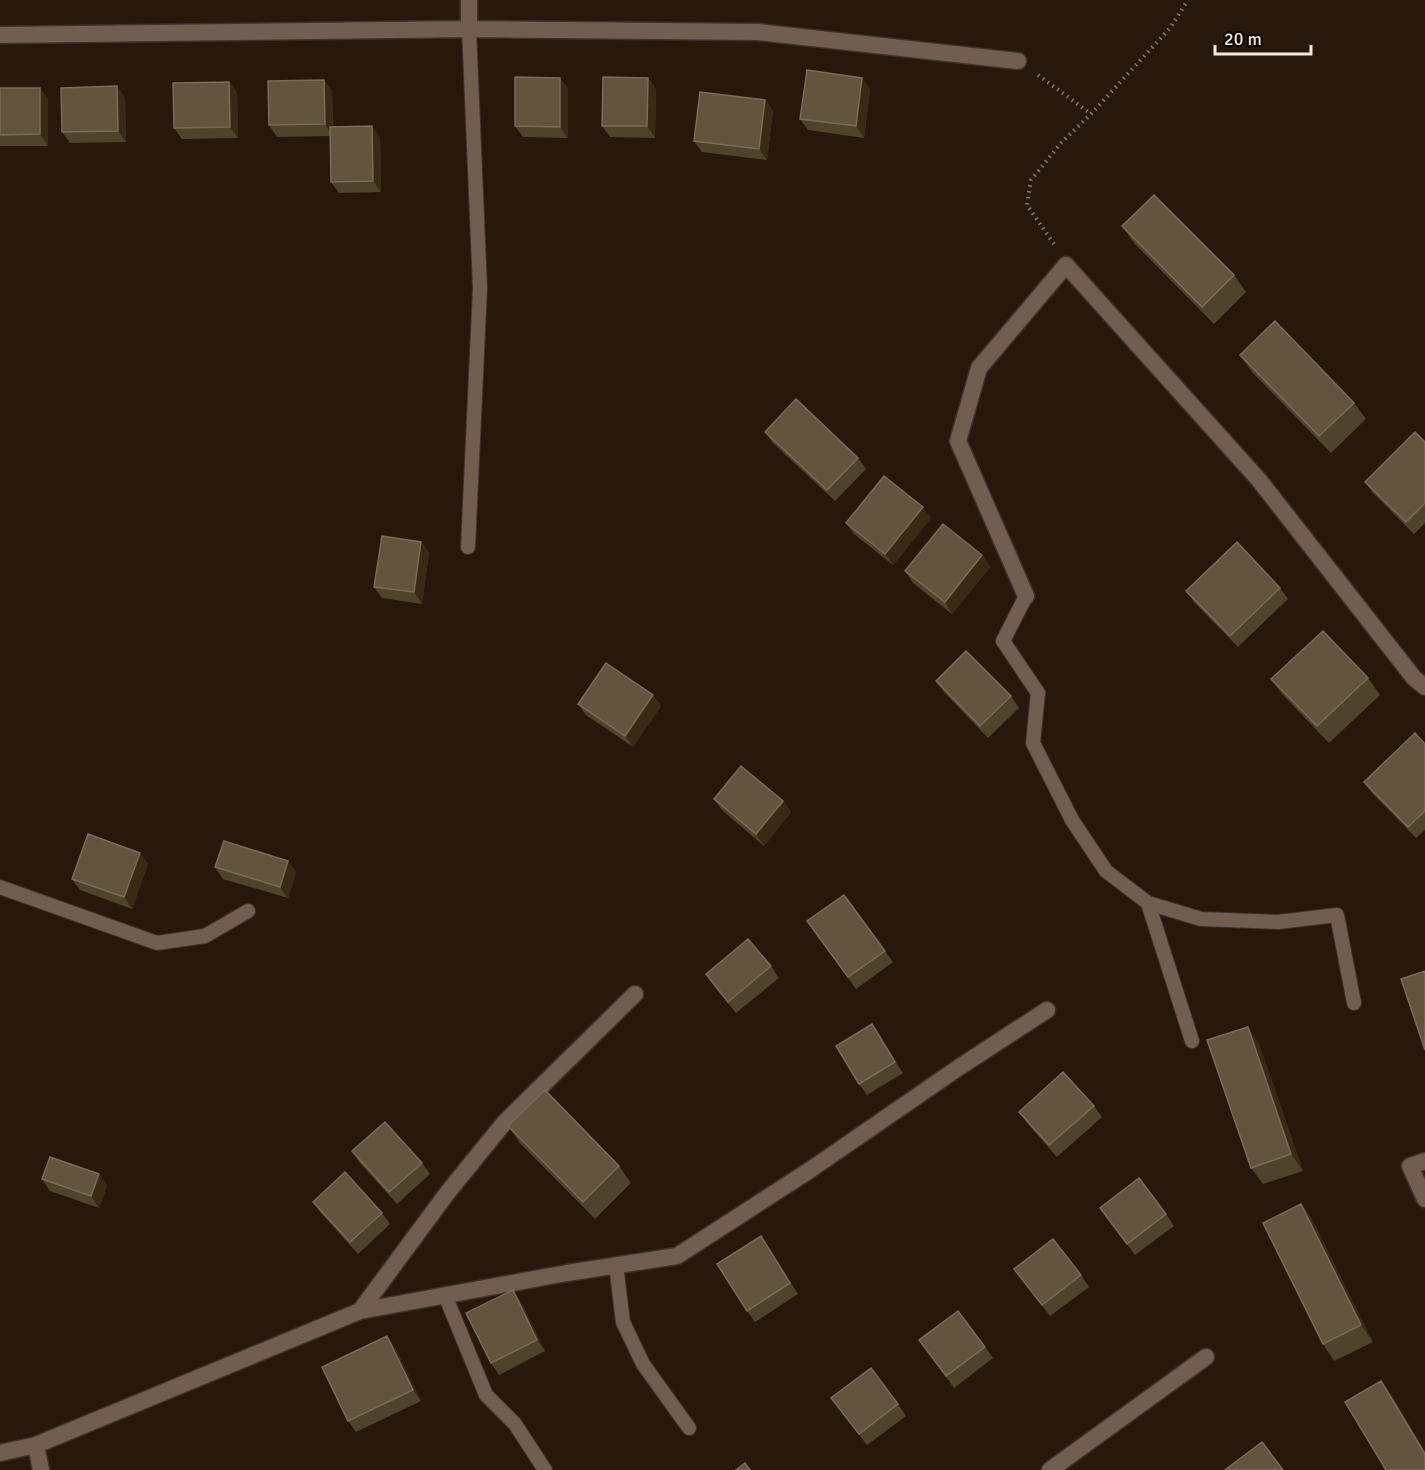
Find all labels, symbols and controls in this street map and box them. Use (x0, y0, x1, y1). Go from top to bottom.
scale bar (1215, 18, 1311, 56)
text: 20 m (1224, 28, 1262, 50)

